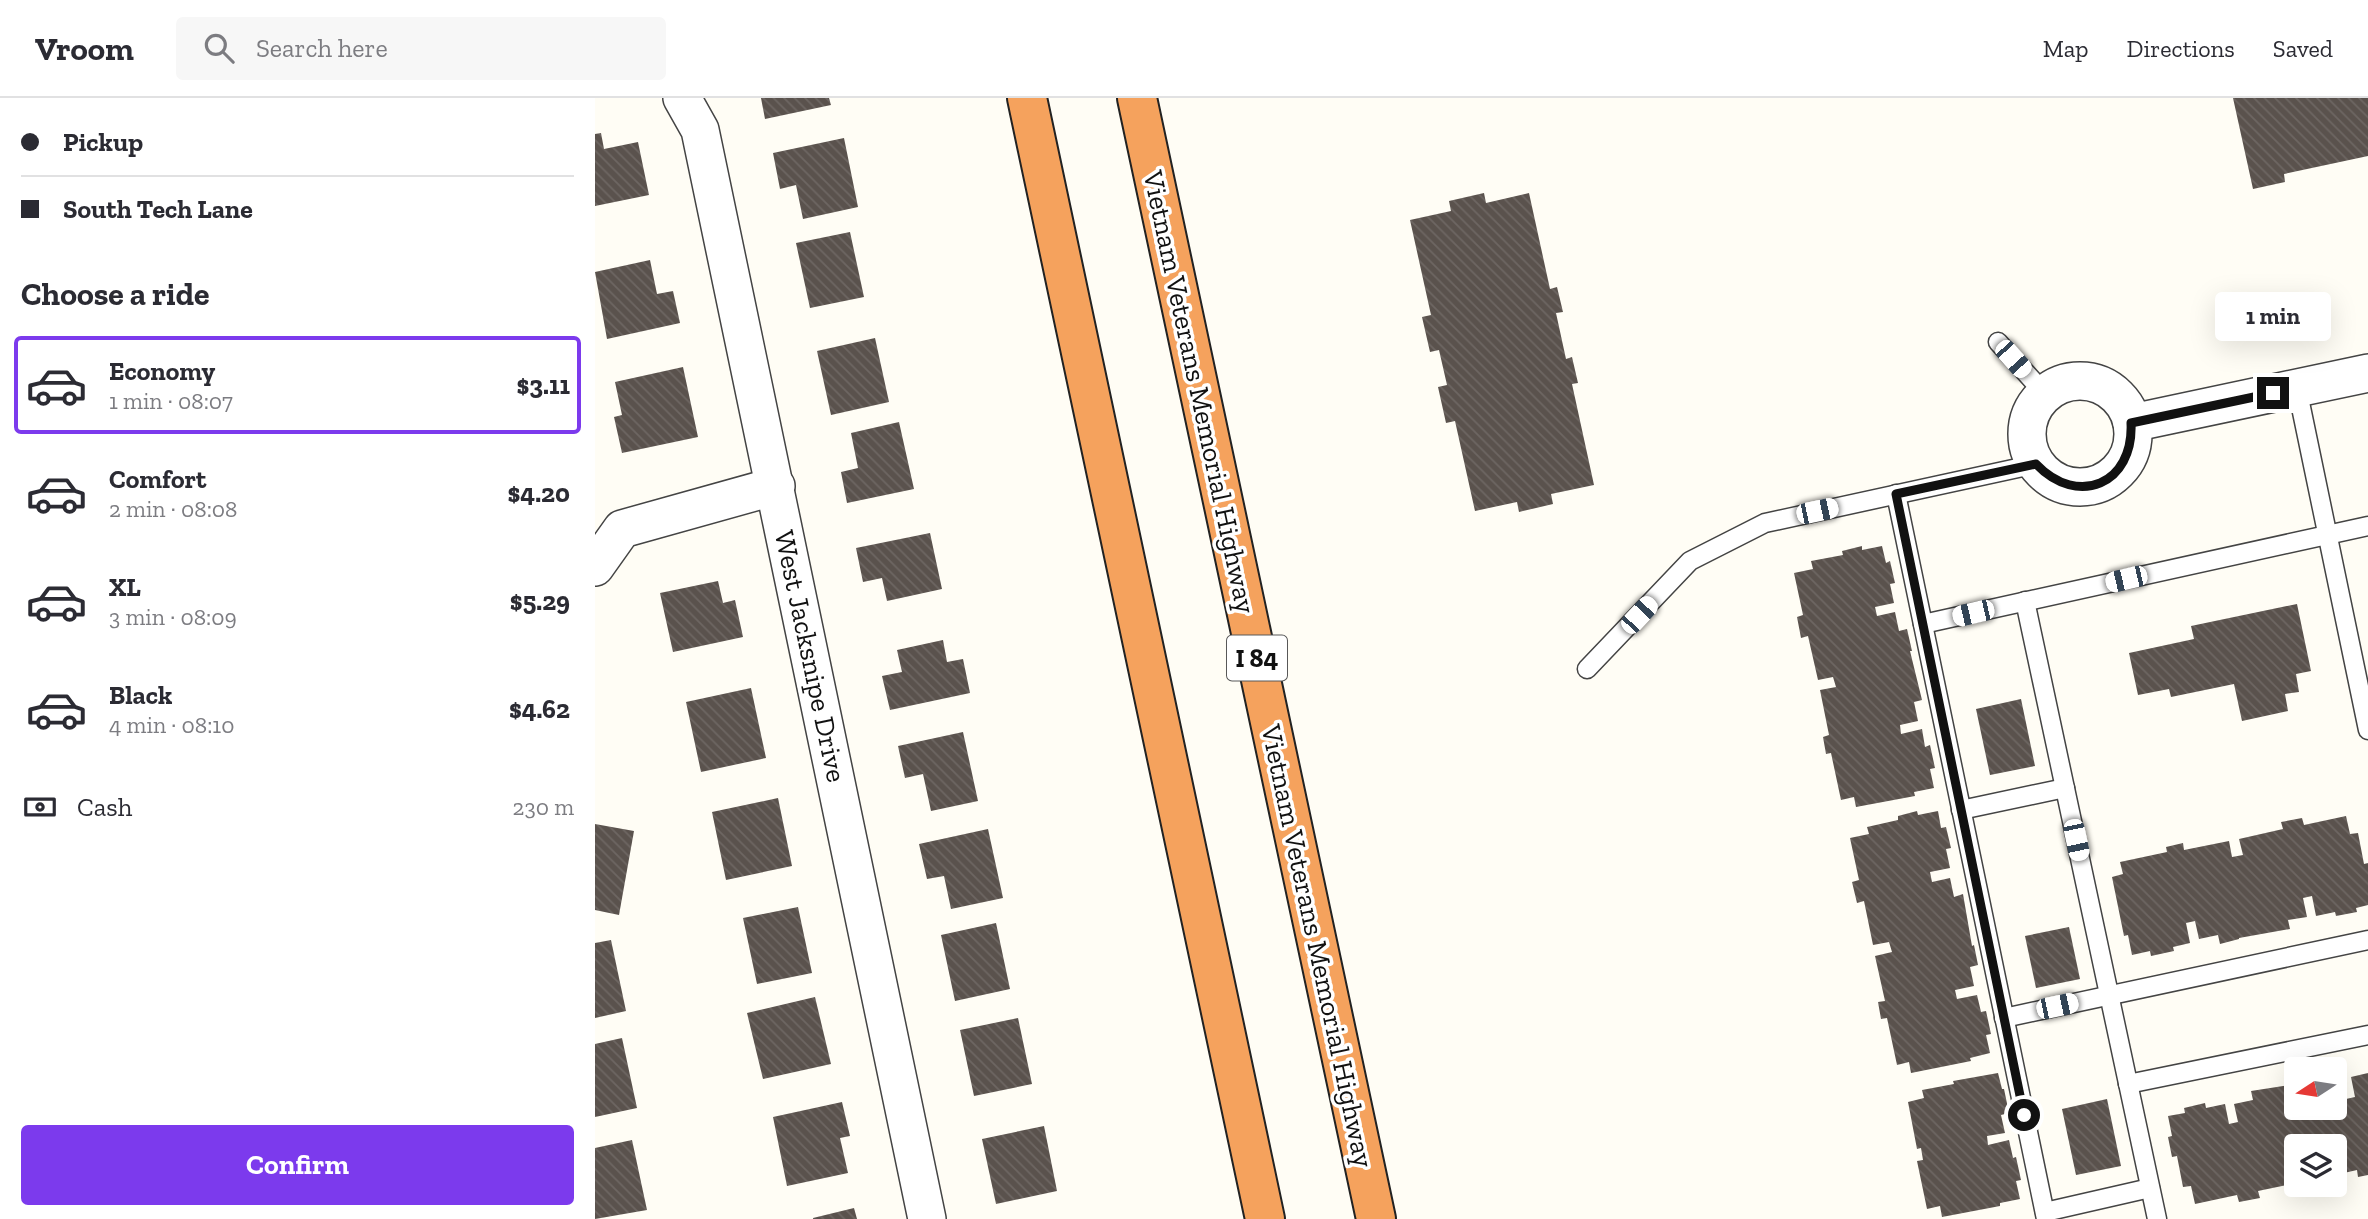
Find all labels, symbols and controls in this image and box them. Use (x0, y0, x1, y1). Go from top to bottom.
search box (176, 17, 666, 80)
text: Vroom (35, 29, 134, 68)
icon: search (200, 29, 238, 67)
text: Search here (256, 32, 388, 64)
text: Map (2043, 34, 2089, 63)
text: Directions (2127, 34, 2235, 63)
text: Saved (2273, 34, 2333, 63)
text: Pickup (63, 126, 143, 158)
street label: Vietnam Veterans Memorial Highway (1136, 167, 1263, 617)
text: South Tech Lane (63, 193, 253, 225)
text: Choose a ride (21, 275, 209, 313)
callout: 1 min (2215, 292, 2331, 341)
text: 1 min (2246, 302, 2300, 330)
car (1992, 336, 2035, 382)
icon: car (25, 354, 88, 417)
text: Economy (109, 355, 215, 387)
text: $3.11 (516, 369, 570, 401)
route end (2257, 377, 2289, 409)
text: 1 min · 08:07 (109, 387, 233, 415)
icon: car (25, 462, 88, 525)
text: Comfort (109, 463, 206, 495)
text: $4.20 (508, 477, 570, 509)
text: 2 min · 08:08 (109, 495, 237, 523)
car (1795, 496, 1840, 526)
street label: West Jacksnipe Drive (768, 527, 853, 785)
car (2104, 564, 2149, 594)
icon: car (25, 570, 88, 633)
text: XL (109, 571, 141, 603)
text: $5.29 (510, 585, 570, 617)
car (1617, 592, 1662, 638)
car (1951, 598, 1996, 628)
text: 3 min · 08:09 (109, 603, 237, 631)
road number: I 84 (1227, 636, 1287, 680)
icon: car (25, 678, 88, 741)
text: Black (109, 679, 172, 711)
text: $4.62 (509, 693, 570, 725)
text: 4 min · 08:10 (109, 711, 234, 739)
street label: Vietnam Veterans Memorial Highway (1254, 721, 1381, 1171)
icon: cash (21, 788, 59, 826)
text: Cash (77, 791, 132, 823)
text: 230 m (513, 793, 574, 821)
car (2062, 817, 2091, 863)
car (2035, 991, 2080, 1021)
north arrow (2284, 1057, 2347, 1120)
map controls (2284, 1057, 2347, 1197)
route start (2008, 1099, 2040, 1131)
button: Confirm (21, 1125, 574, 1205)
button: layers (2284, 1134, 2347, 1197)

